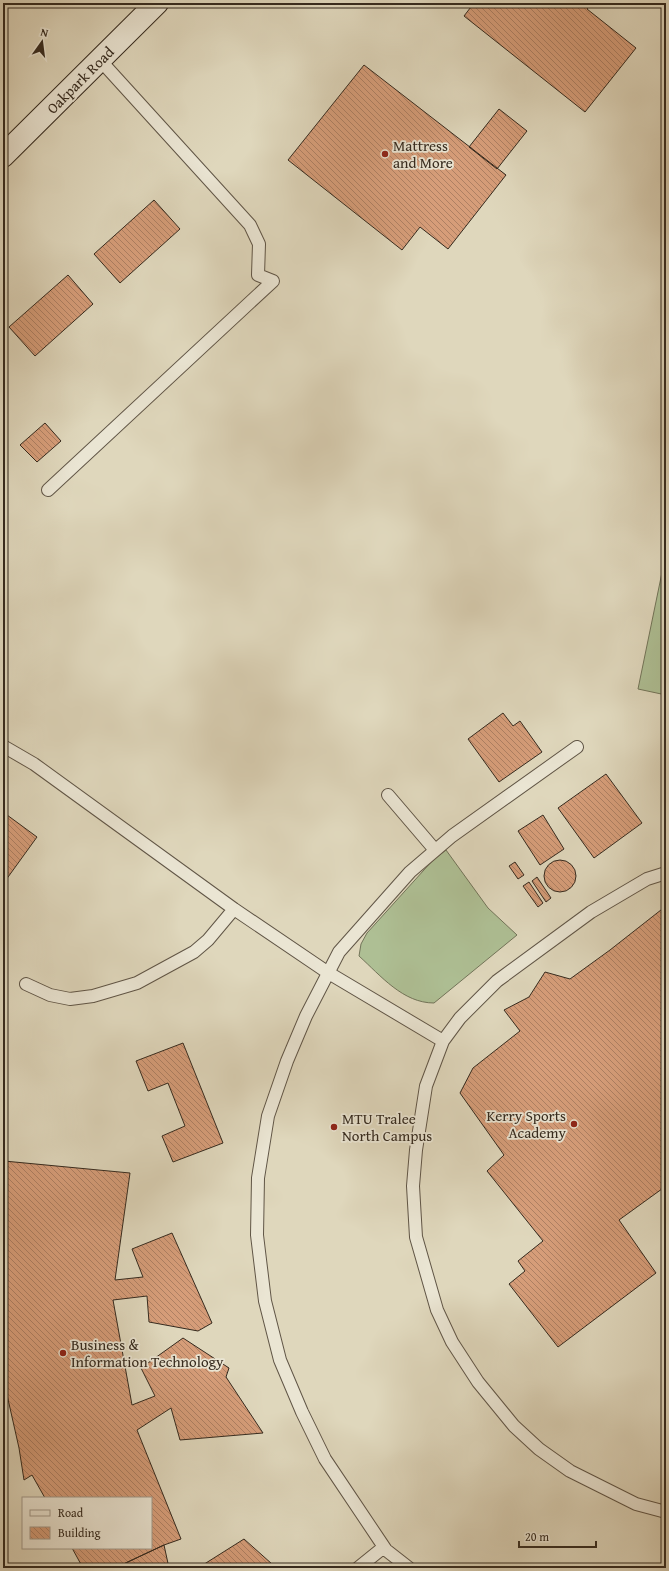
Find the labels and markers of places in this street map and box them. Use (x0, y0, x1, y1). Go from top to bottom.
place label: Mattress and More (393, 135, 453, 173)
marker: Mattress and More (380, 149, 390, 159)
place label: Kerry Sports Academy (486, 1105, 567, 1143)
place label: MTU Tralee North Campus (342, 1108, 432, 1146)
marker: Kerry Sports Academy (569, 1119, 579, 1129)
marker: MTU Tralee North Campus (329, 1122, 339, 1132)
place label: Business & Information Technology (71, 1334, 224, 1372)
marker: Business & Information Technology (58, 1348, 68, 1358)

